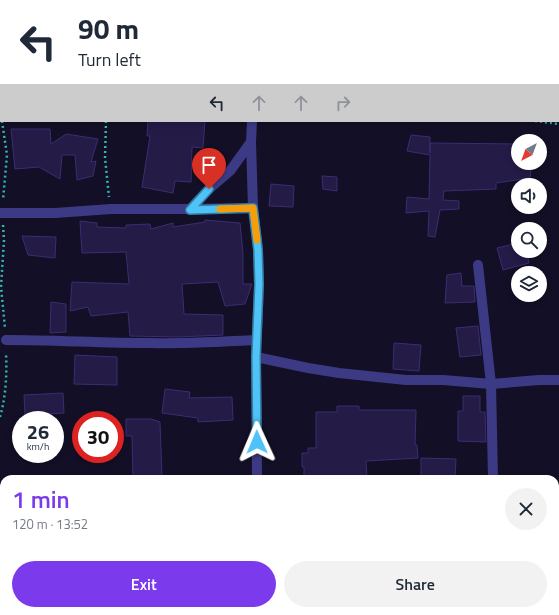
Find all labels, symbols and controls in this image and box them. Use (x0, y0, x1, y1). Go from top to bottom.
text: 90 m (78, 7, 139, 50)
icon: left (12, 16, 64, 68)
text: Turn left (78, 46, 141, 73)
icon: left (206, 92, 228, 114)
icon: ahead (248, 92, 270, 114)
icon: ahead (290, 92, 312, 114)
icon: right (332, 92, 354, 114)
north arrow (511, 134, 547, 170)
map controls (511, 134, 547, 302)
pin (192, 148, 226, 189)
icon: arrive (198, 154, 220, 176)
button: sound (511, 178, 547, 214)
button: search (511, 222, 547, 258)
button: layers (511, 266, 547, 302)
speed limit sign: 30 (72, 411, 124, 463)
text: 26 (27, 416, 49, 447)
position arrow (236, 421, 278, 463)
text: km/h (27, 439, 49, 454)
text: 1 min (12, 481, 70, 517)
button: close (505, 488, 547, 530)
text: 120 m · 13:52 (12, 514, 88, 534)
button: Exit (12, 561, 276, 607)
button: Share (284, 561, 547, 607)

